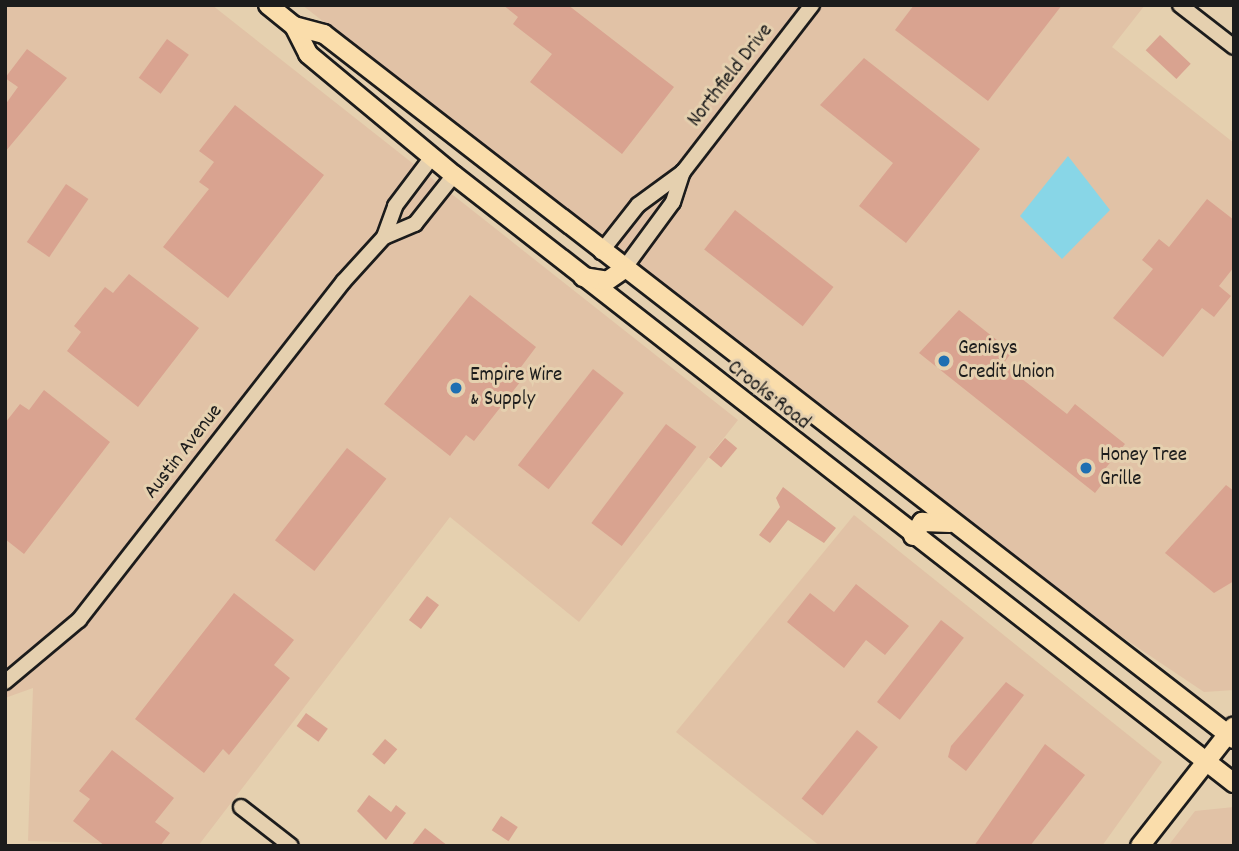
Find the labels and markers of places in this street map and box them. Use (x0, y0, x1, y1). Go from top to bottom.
place label: Genisys Credit Union (958, 336, 1054, 386)
marker: Genisys Credit Union (936, 353, 952, 369)
place label: Empire Wire & Supply (470, 363, 562, 413)
marker: Empire Wire & Supply (448, 380, 464, 396)
place label: Honey Tree Grille (1100, 443, 1187, 493)
marker: Honey Tree Grille (1078, 460, 1094, 476)

